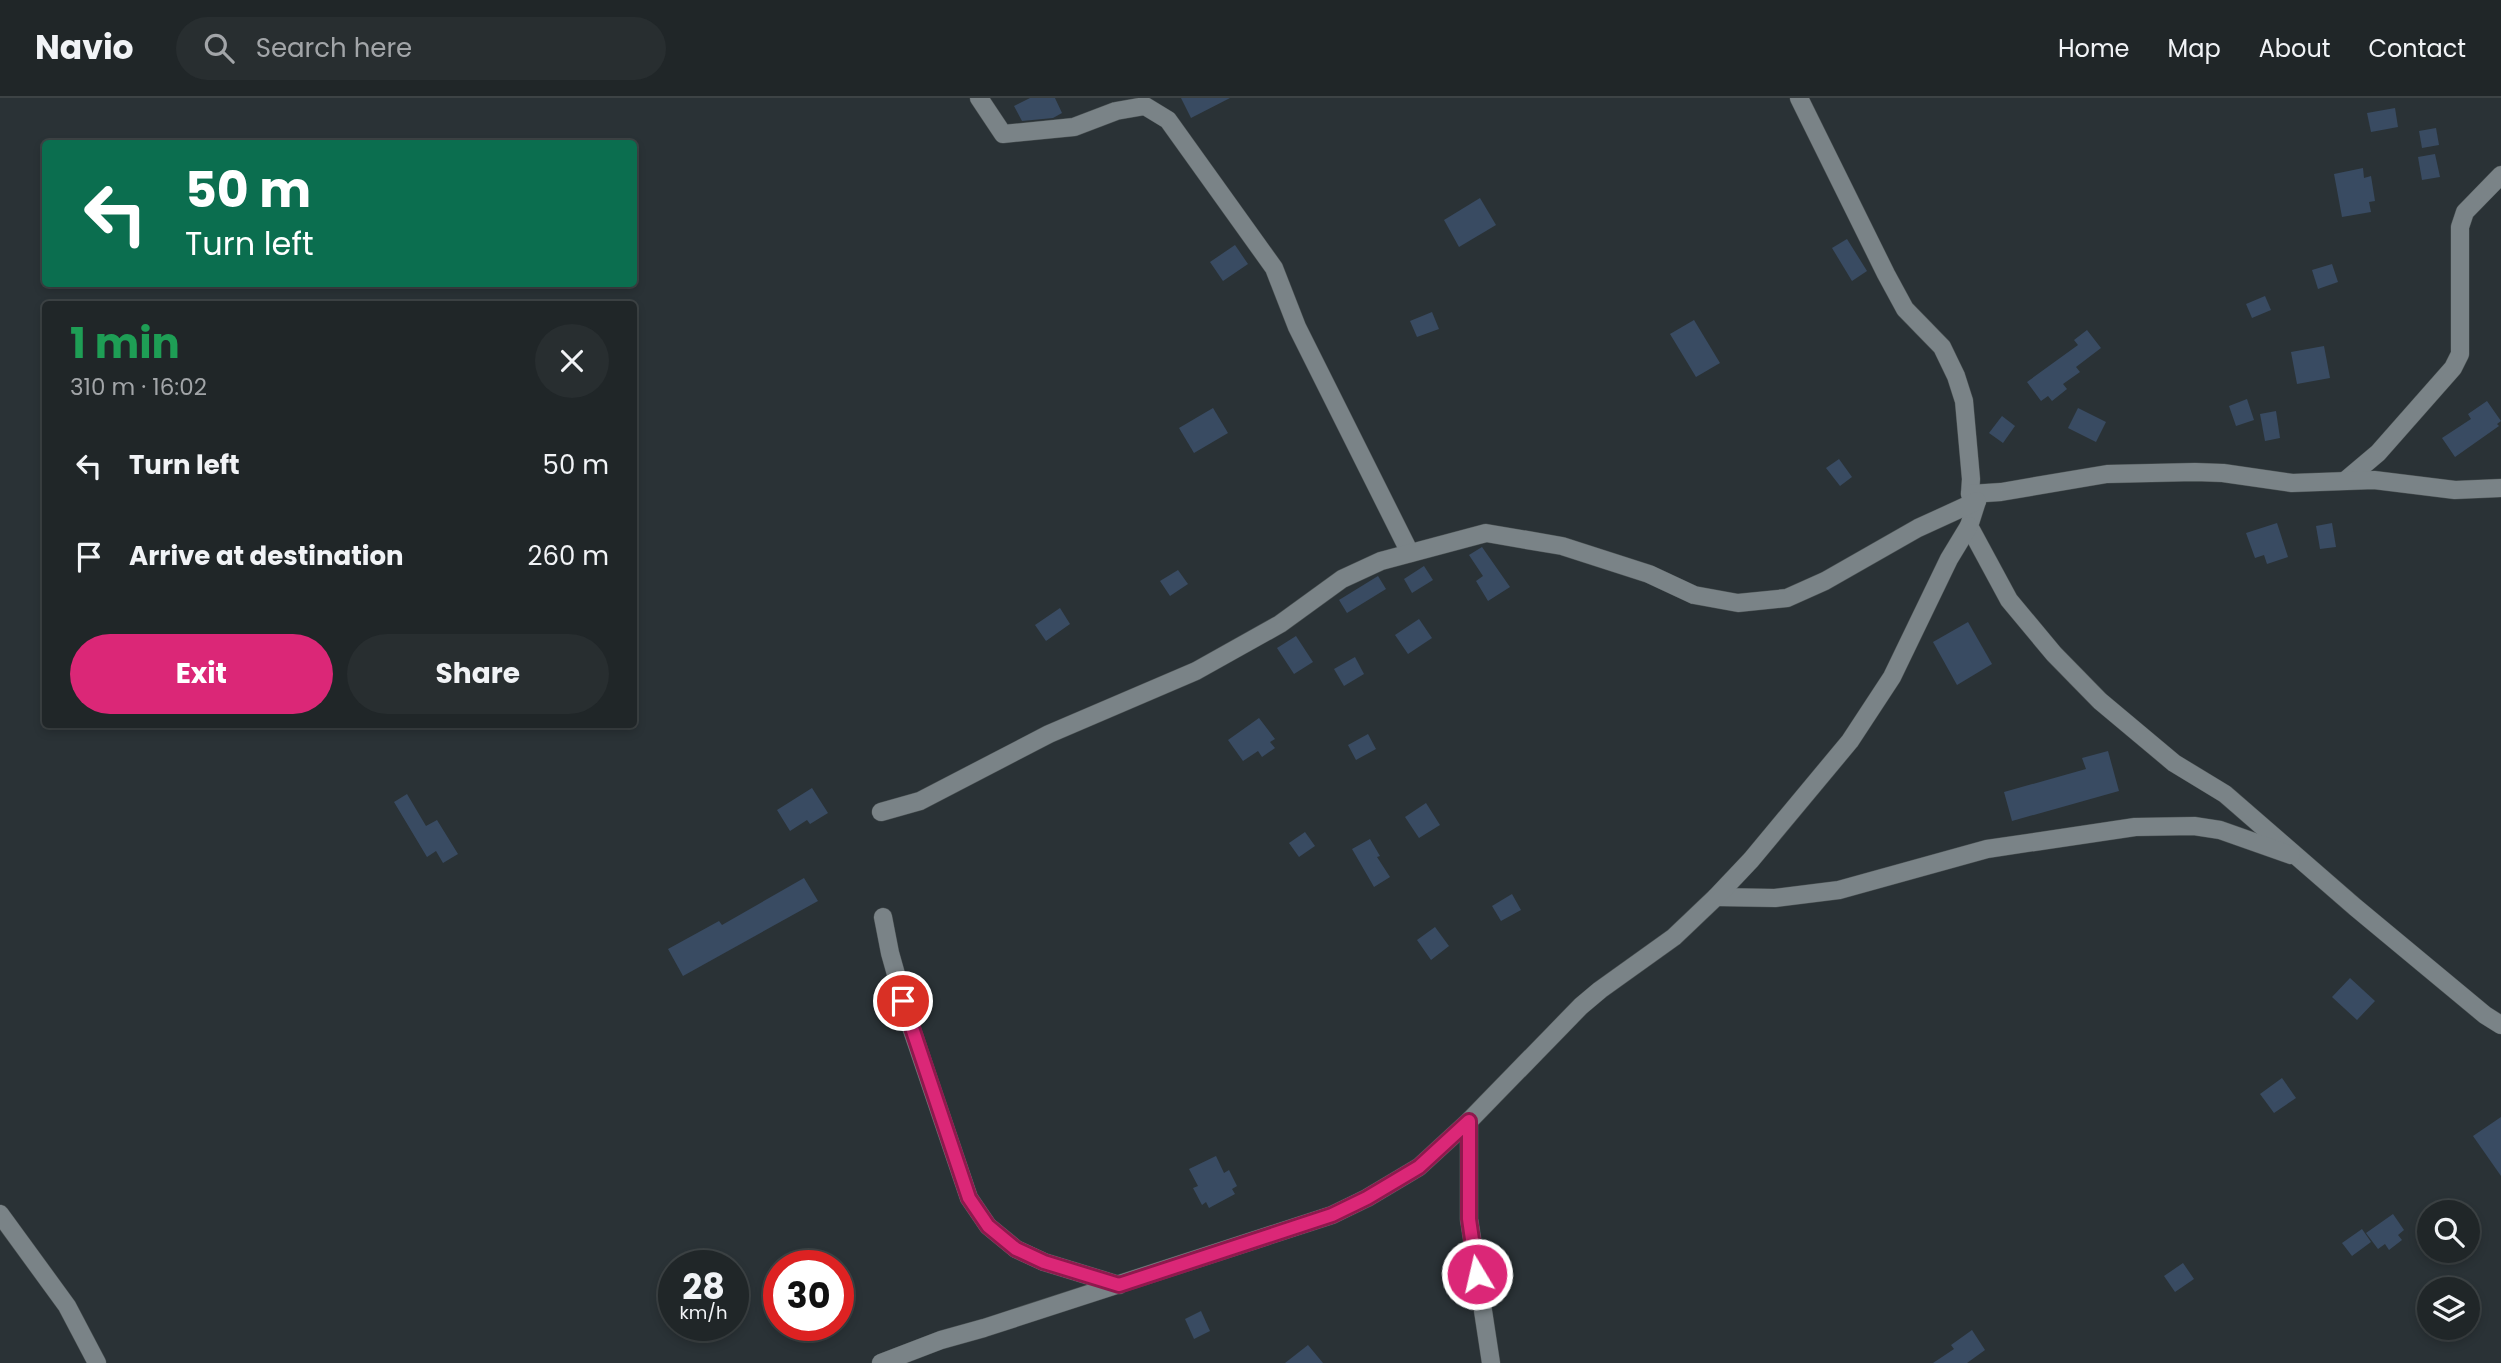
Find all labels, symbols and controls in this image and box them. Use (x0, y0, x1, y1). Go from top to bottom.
search box (176, 17, 666, 80)
text: Navio (35, 24, 134, 71)
icon: search (200, 29, 238, 67)
text: Search here (256, 30, 412, 66)
text: Home (2058, 32, 2130, 65)
text: Map (2168, 32, 2221, 65)
text: About (2259, 32, 2330, 65)
text: Contact (2368, 32, 2466, 65)
text: 50 m (185, 156, 311, 224)
icon: left (70, 168, 161, 259)
text: Turn left (185, 221, 314, 266)
text: 1 min (70, 314, 180, 373)
button: close (535, 324, 609, 398)
text: 310 m · 16:02 (70, 371, 207, 403)
icon: left (70, 447, 108, 485)
text: Turn left (129, 447, 240, 483)
text: 50 m (543, 447, 609, 483)
icon: arrive (70, 538, 108, 576)
text: Arrive at destination (129, 538, 404, 574)
text: 260 m (527, 538, 609, 574)
button: Exit (70, 634, 333, 714)
button: Share (347, 634, 609, 714)
pin (873, 971, 933, 1031)
icon: arrive (884, 982, 922, 1020)
map controls (2417, 1200, 2480, 1340)
button: search (2417, 1200, 2480, 1263)
position arrow (1440, 1237, 1514, 1311)
speed limit sign: 30 (763, 1250, 854, 1341)
text: 28 (682, 1262, 725, 1311)
button: layers (2417, 1277, 2480, 1340)
text: km/h (680, 1300, 727, 1325)

